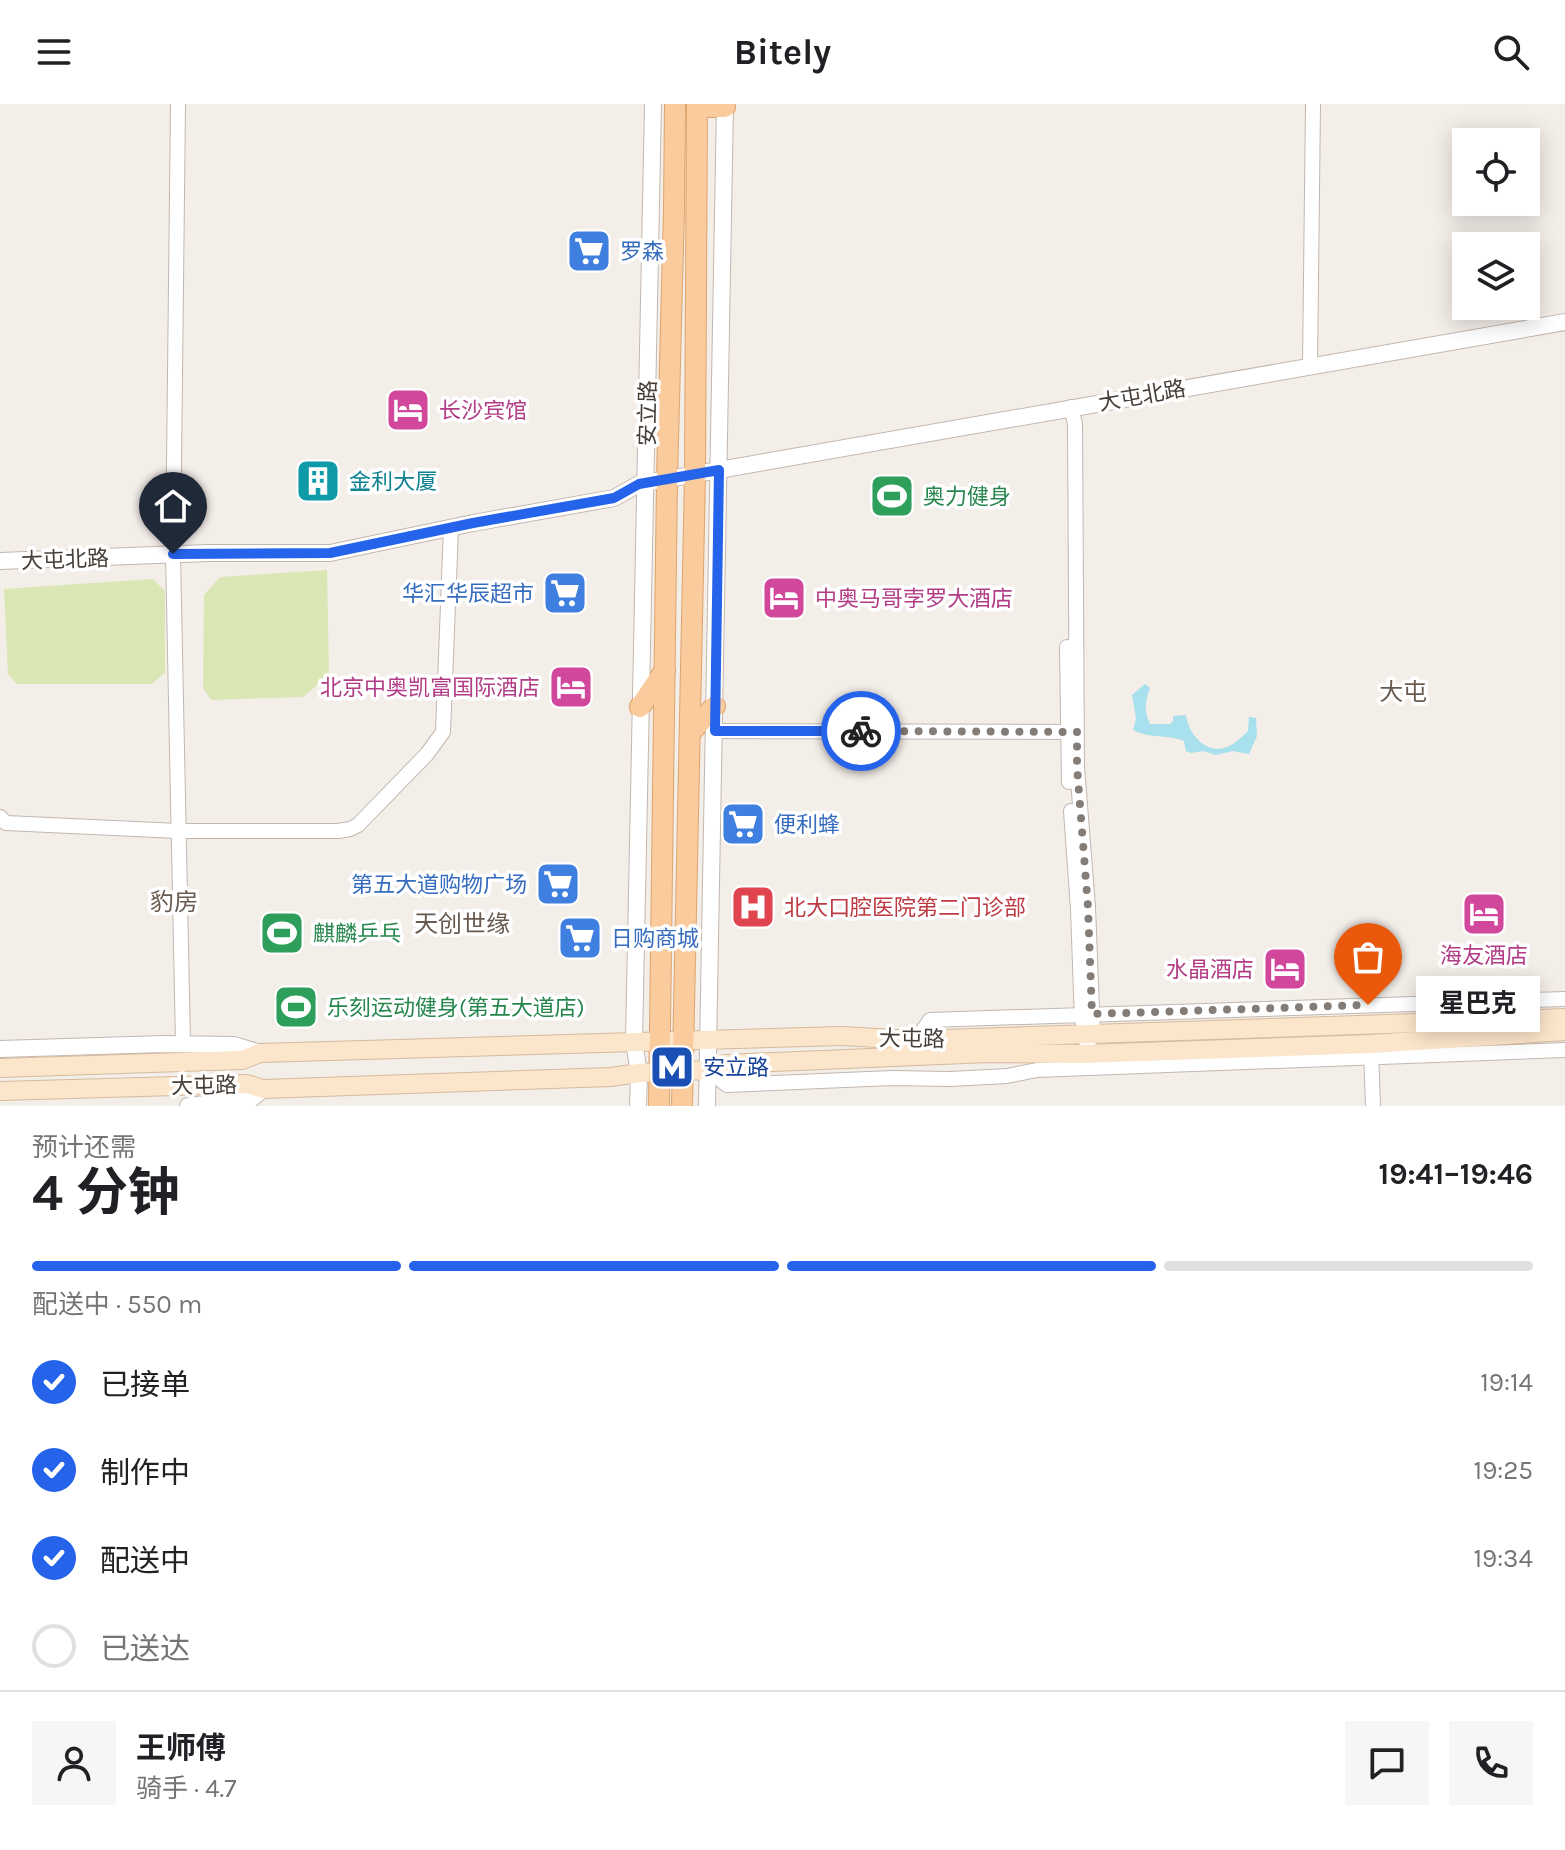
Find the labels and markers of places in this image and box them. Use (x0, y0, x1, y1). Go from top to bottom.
supermarket icon: 罗森 (565, 227, 613, 275)
place label: 罗森 (620, 239, 664, 265)
hotel icon: 长沙宾馆 (384, 386, 432, 434)
place label: 长沙宾馆 (439, 398, 527, 424)
building icon: 金利大厦 (294, 457, 342, 505)
place label: 金利大厦 (349, 469, 437, 495)
pin (139, 472, 207, 554)
sports icon: 奥力健身 (868, 472, 916, 520)
place label: 奥力健身 (923, 484, 1011, 510)
supermarket icon: 华汇华辰超市 (541, 569, 589, 617)
hotel icon: 中奥马哥孛罗大酒店 (760, 574, 808, 622)
place label: 华汇华辰超市 (402, 581, 534, 607)
place label: 中奥马哥孛罗大酒店 (815, 586, 1013, 612)
hotel icon: 北京中奥凯富国际酒店 (547, 663, 595, 711)
place label: 北京中奥凯富国际酒店 (320, 675, 540, 701)
supermarket icon: 便利蜂 (719, 800, 767, 848)
place label: 便利蜂 (774, 812, 840, 838)
supermarket icon: 第五大道购物广场 (534, 860, 582, 908)
place label: 第五大道购物广场 (351, 872, 527, 898)
hospital icon: 北大口腔医院第二门诊部 (729, 883, 777, 931)
hotel icon: 海友酒店 (1460, 890, 1508, 938)
place label: 北大口腔医院第二门诊部 (784, 895, 1026, 921)
sports icon: 麒麟乒乓 (258, 909, 306, 957)
supermarket icon: 日购商城 (556, 914, 604, 962)
place label: 麒麟乒乓 (313, 921, 401, 947)
pin (1334, 923, 1402, 1005)
place label: 日购商城 (611, 926, 699, 952)
place label: 海友酒店 (1440, 943, 1528, 969)
hotel icon: 水晶酒店 (1261, 945, 1309, 993)
place label: 水晶酒店 (1166, 957, 1254, 983)
callout: 星巴克 (1416, 977, 1540, 1033)
sports icon: 乐刻运动健身(第五大道店) (272, 983, 320, 1031)
place label: 乐刻运动健身(第五大道店) (327, 995, 585, 1021)
metro station icon: 安立路 (648, 1043, 696, 1091)
place label: 安立路 (703, 1055, 769, 1081)

